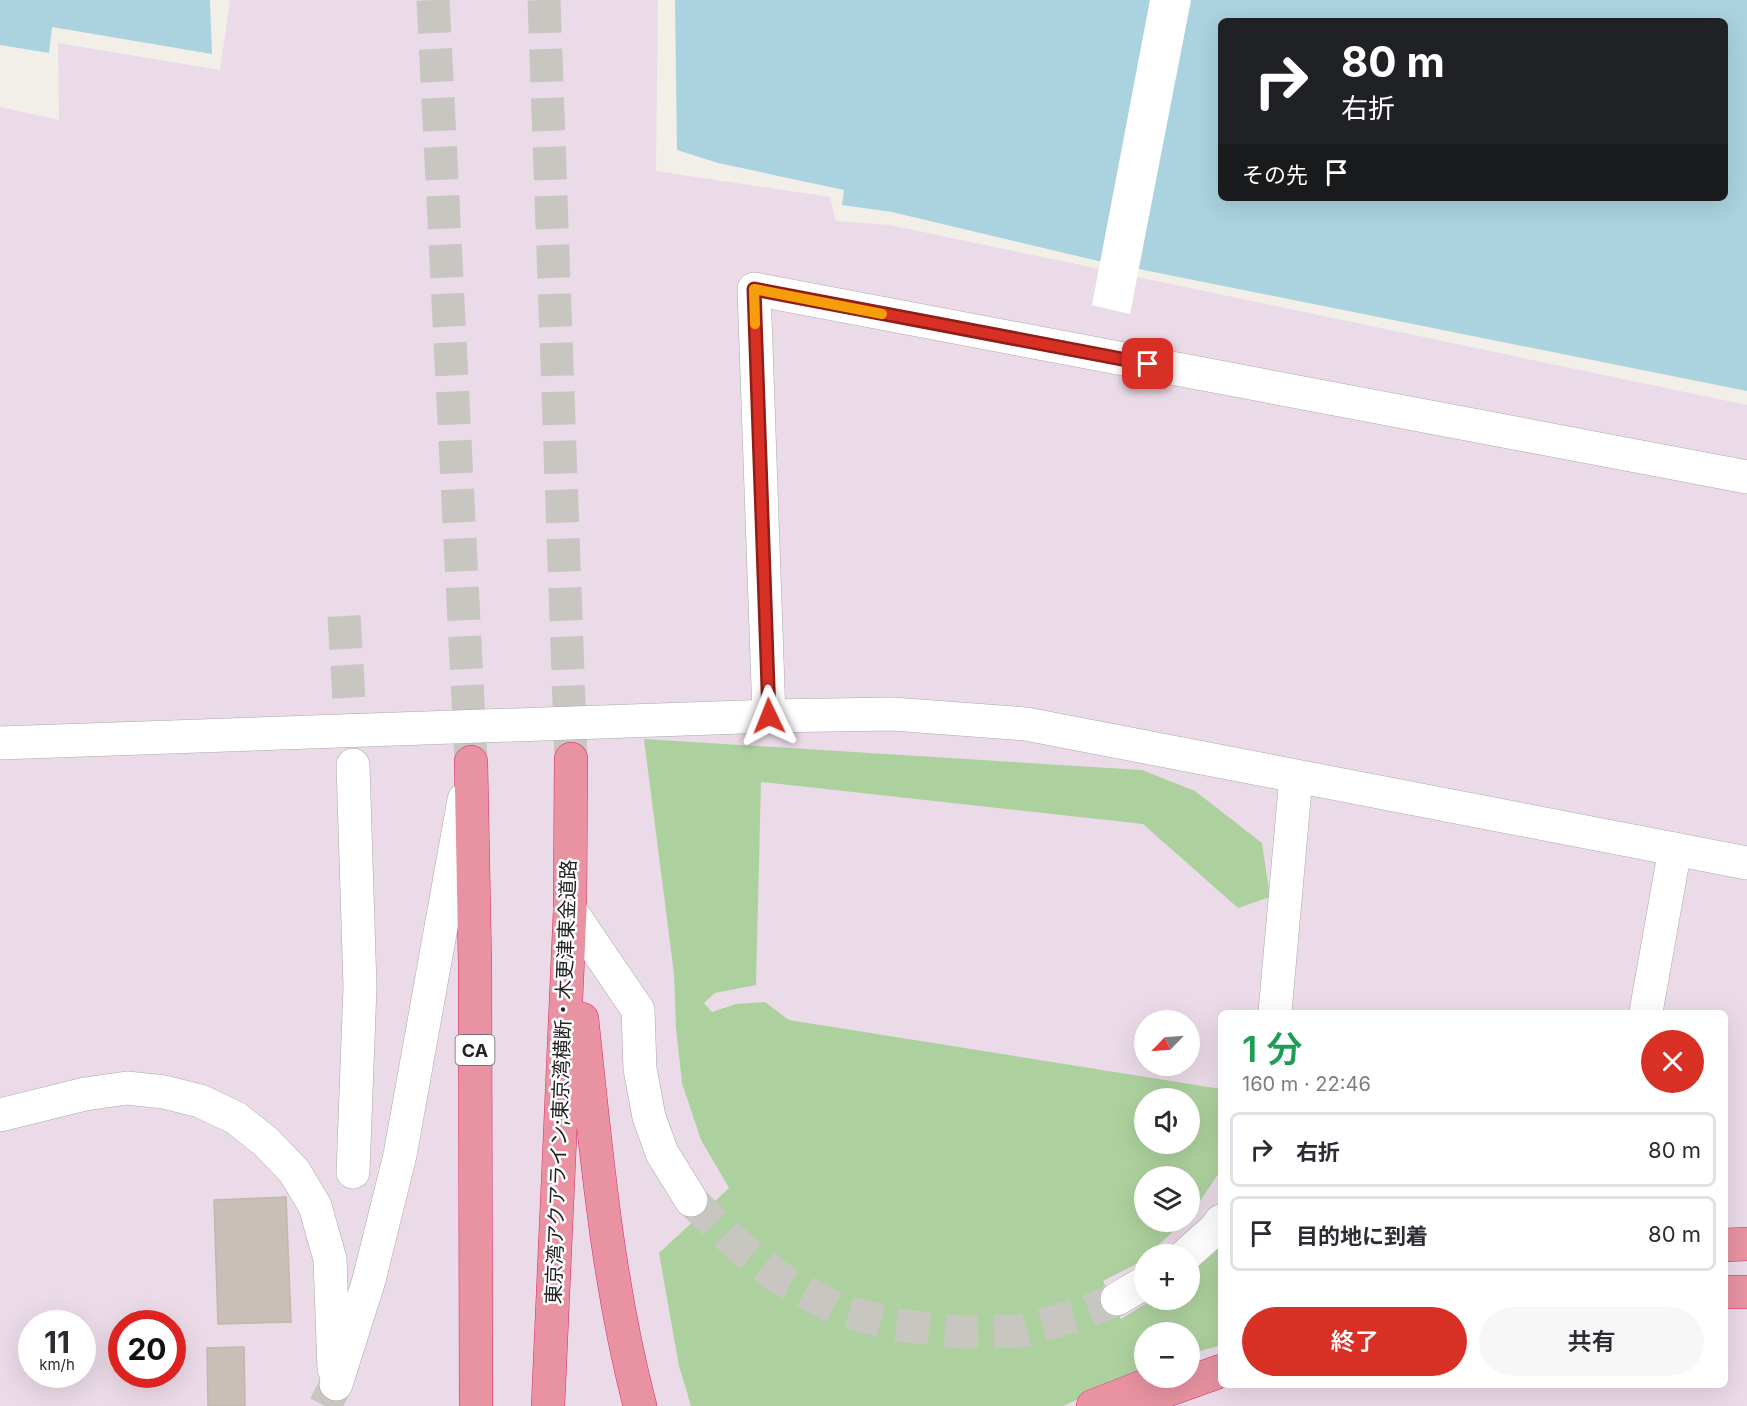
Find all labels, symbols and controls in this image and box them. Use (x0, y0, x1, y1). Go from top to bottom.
text: 80 m (1341, 36, 1445, 87)
icon: right (1242, 42, 1320, 120)
text: 右折 (1341, 92, 1395, 125)
icon: arrive (1320, 156, 1353, 189)
text: その先 (1242, 162, 1308, 188)
pin (1122, 338, 1173, 389)
icon: arrive (1131, 347, 1164, 380)
position arrow (737, 684, 801, 748)
street label: 東京湾アクアライン;東京湾横断・木更津東金道路 (541, 859, 581, 1305)
north arrow (1134, 1010, 1200, 1076)
map controls (1134, 1010, 1200, 1388)
text: 1 分 (1242, 1027, 1302, 1071)
button: close (1641, 1030, 1704, 1093)
road number: CA (456, 1035, 494, 1065)
text: 160 m · 22:46 (1242, 1072, 1371, 1096)
button: sound (1134, 1088, 1200, 1154)
icon: right (1245, 1133, 1278, 1166)
text: 80 m (1648, 1137, 1701, 1163)
text: 右折 (1296, 1139, 1340, 1165)
button: layers (1134, 1166, 1200, 1232)
icon: arrive (1245, 1217, 1278, 1250)
text: 80 m (1648, 1221, 1701, 1247)
text: 目的地に到着 (1296, 1223, 1428, 1249)
button: + (1134, 1244, 1200, 1310)
button: 終了 (1242, 1307, 1467, 1376)
button: 共有 (1479, 1307, 1704, 1376)
speed limit sign: 20 (108, 1310, 186, 1388)
button: − (1134, 1322, 1200, 1388)
text: 11 (44, 1324, 70, 1360)
text: km/h (39, 1355, 75, 1374)

